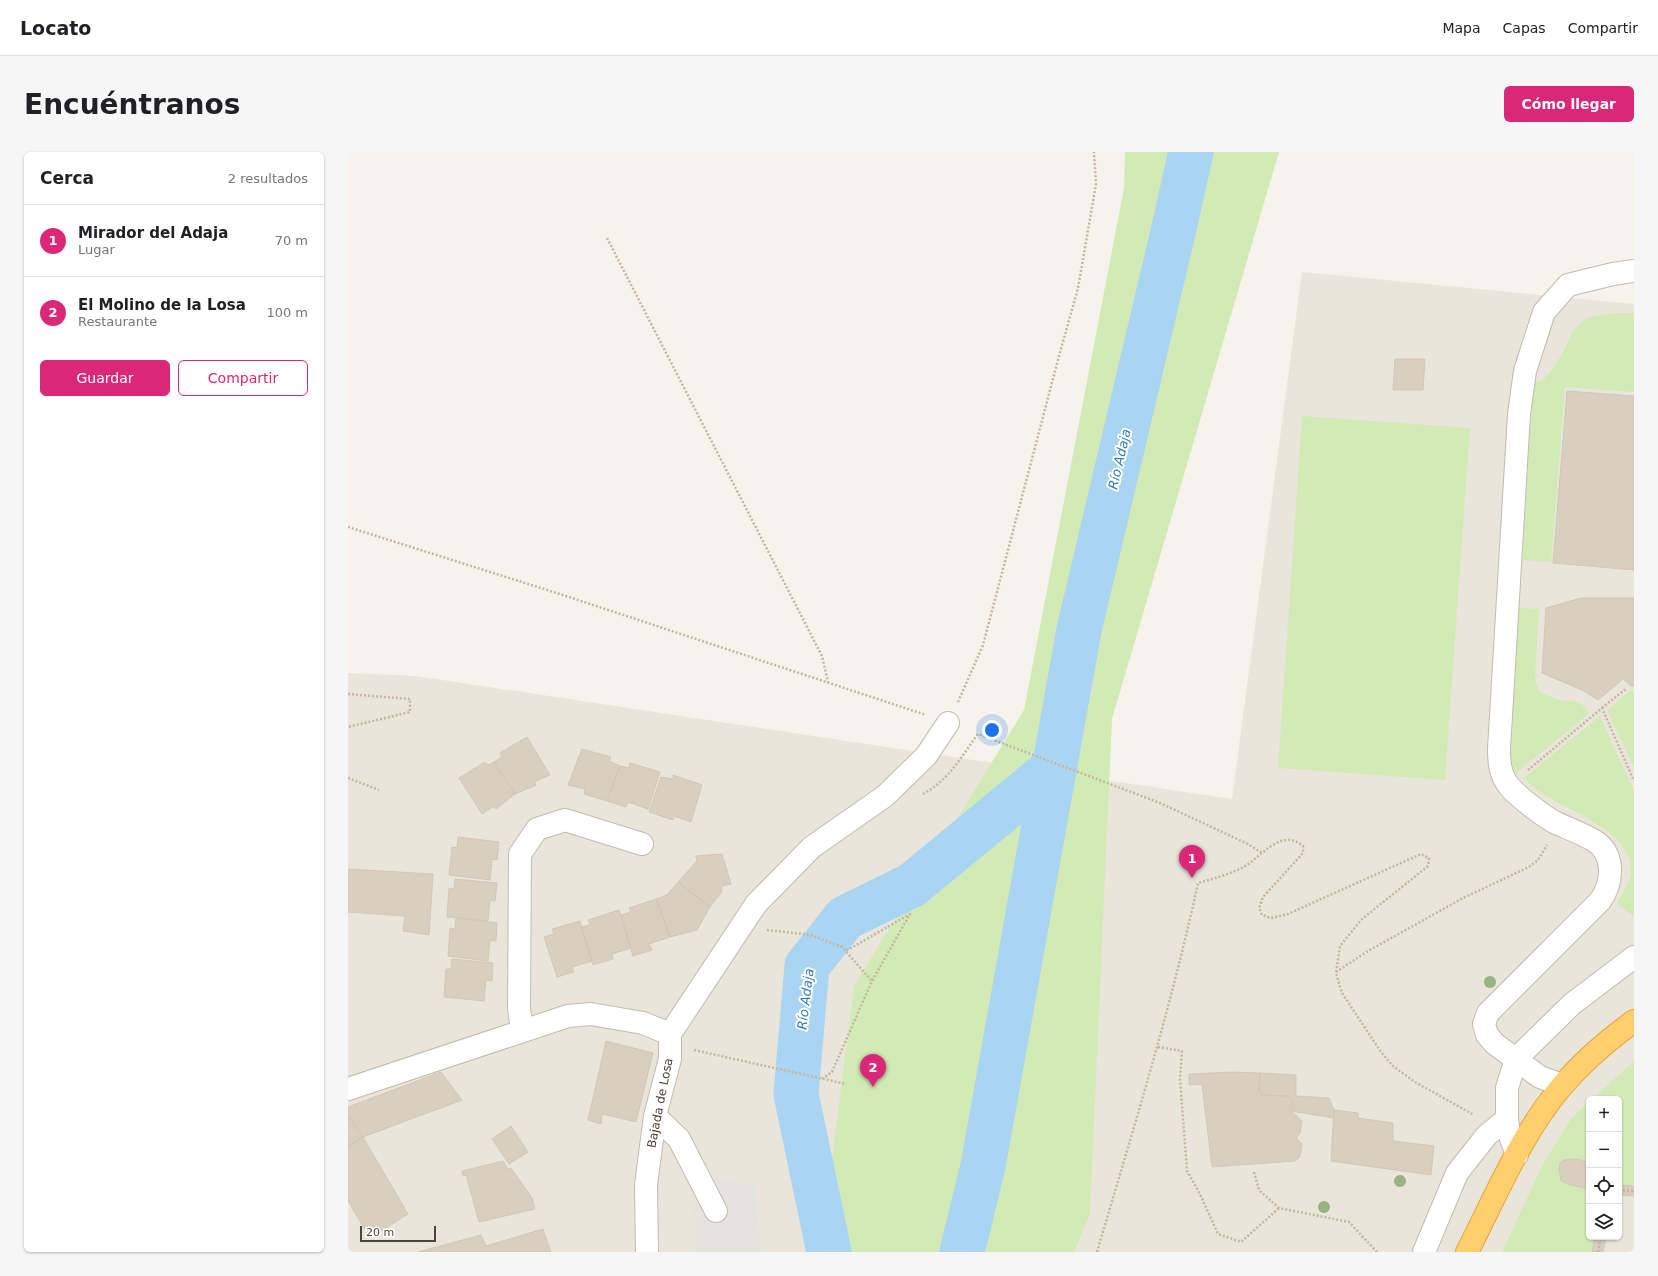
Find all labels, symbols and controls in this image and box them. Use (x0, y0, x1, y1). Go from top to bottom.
text: Locato (20, 17, 91, 39)
text: Mapa (1442, 20, 1481, 36)
text: Capas (1503, 20, 1546, 36)
text: Compartir (1568, 20, 1638, 36)
button: Cómo llegar (1504, 86, 1634, 122)
text: Encuéntranos (24, 88, 240, 121)
text: Cerca (40, 168, 94, 188)
text: 2 resultados (228, 171, 308, 186)
text: Mirador del Adaja (78, 224, 228, 242)
text: 1 (48, 233, 58, 248)
text: 70 m (275, 233, 308, 248)
text: Lugar (78, 242, 115, 257)
text: El Molino de la Losa (78, 296, 246, 314)
text: 2 (48, 305, 58, 320)
text: 100 m (266, 305, 308, 320)
text: Restaurante (78, 314, 157, 329)
button: Guardar (40, 360, 170, 396)
button: Compartir (178, 360, 308, 396)
water label: Río Adaja (1105, 427, 1134, 491)
your location (982, 720, 1002, 740)
pin: 1 (1179, 845, 1205, 878)
water label: Río Adaja (794, 968, 817, 1030)
pin: 2 (860, 1054, 886, 1087)
street label: Bajada de Losa (644, 1057, 676, 1149)
map controls (1586, 1096, 1622, 1240)
button: + (1586, 1096, 1622, 1132)
button: − (1586, 1132, 1622, 1168)
button: locate (1586, 1168, 1622, 1204)
button: layers (1586, 1204, 1622, 1240)
scale bar (360, 1224, 436, 1243)
text: 20 m (366, 1226, 394, 1239)

